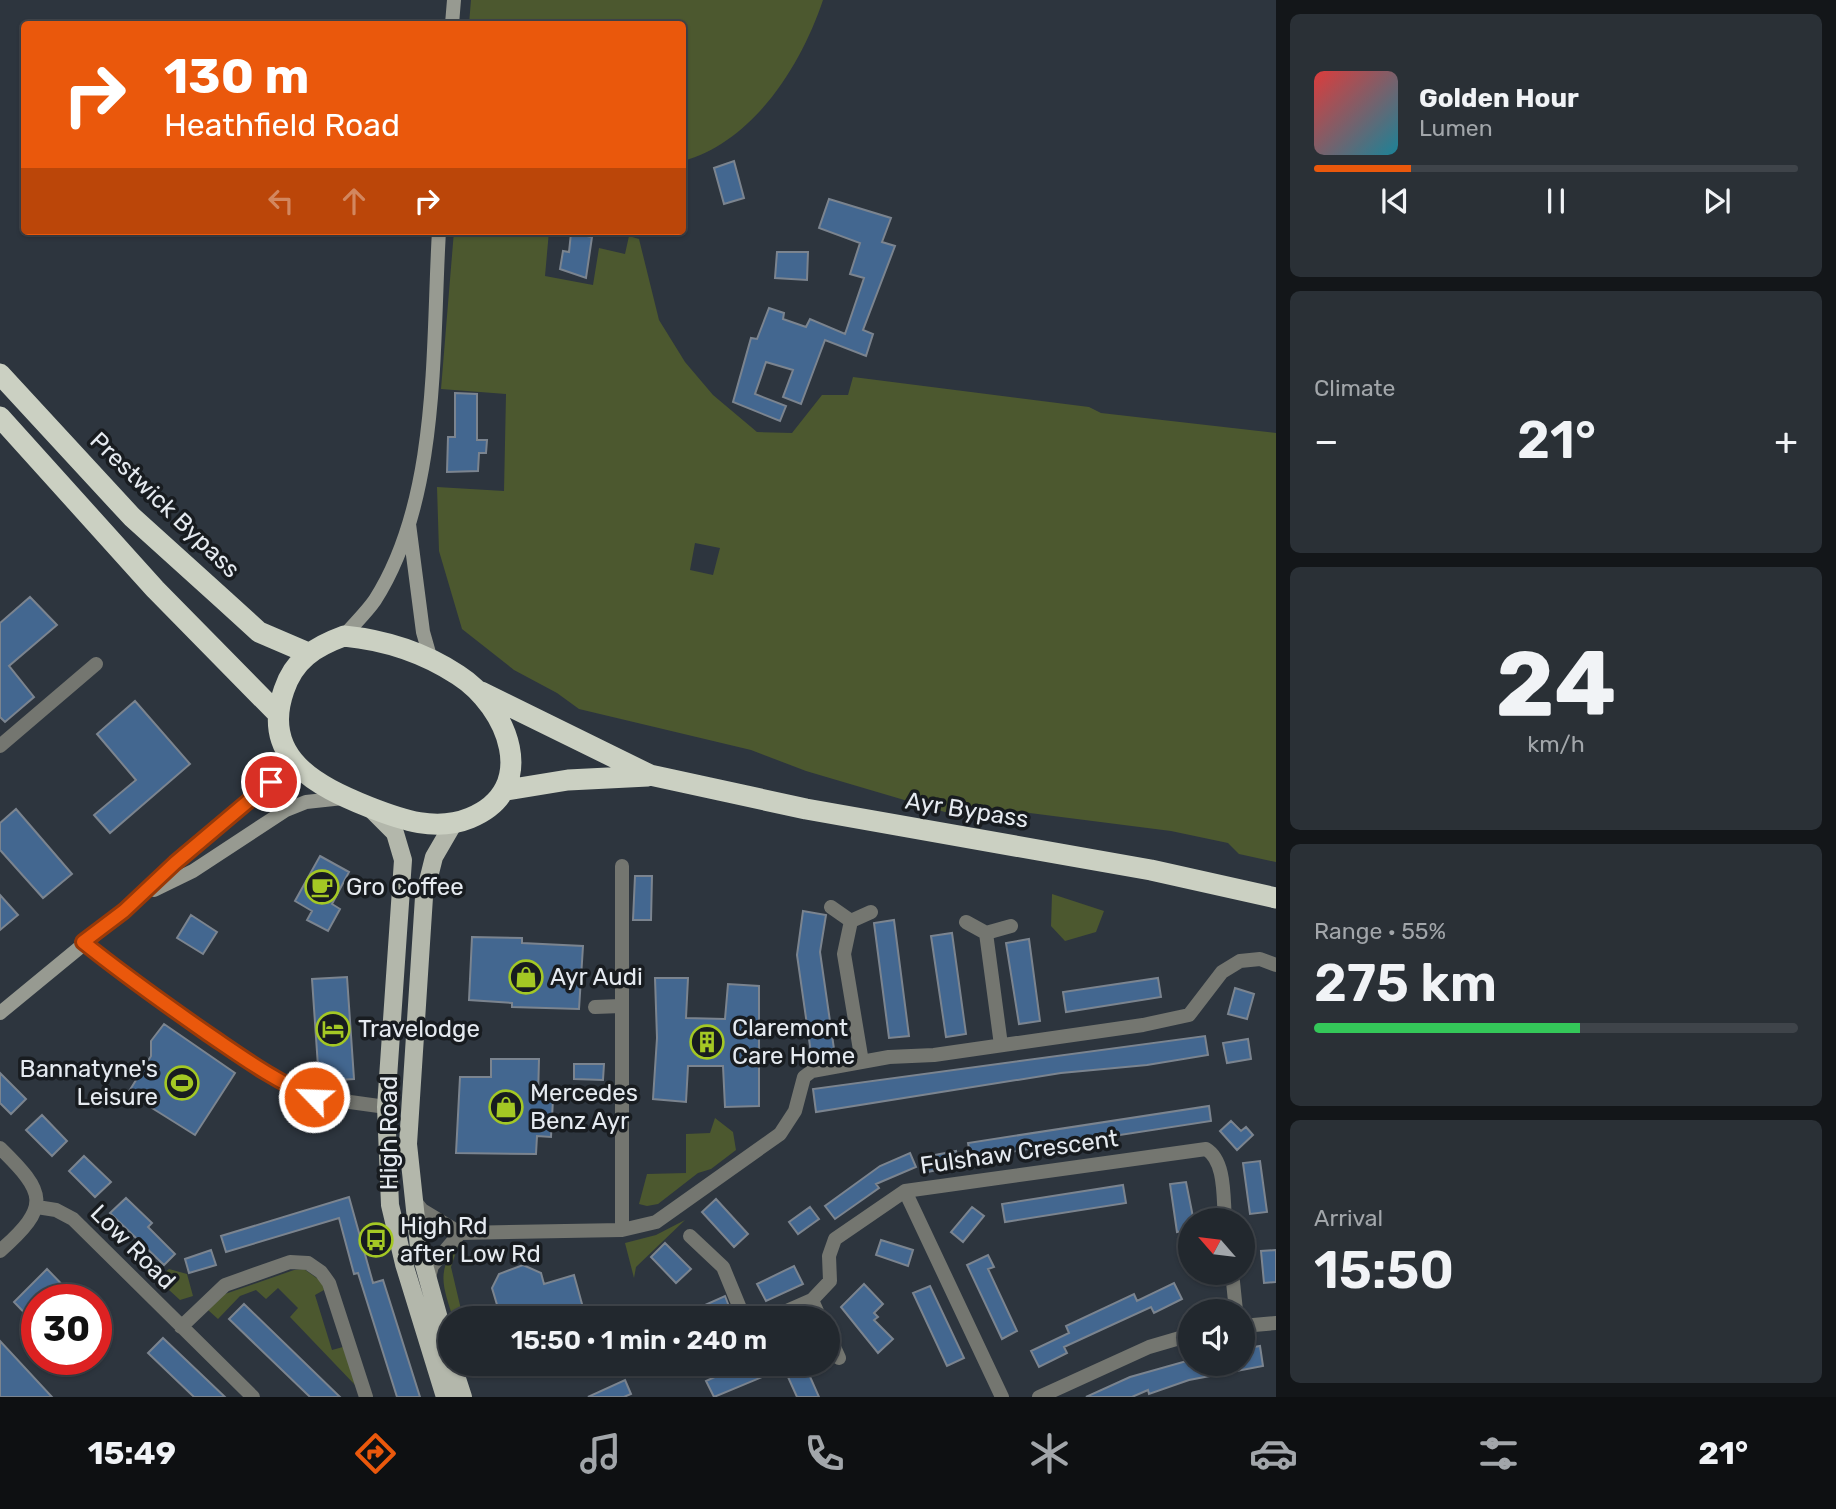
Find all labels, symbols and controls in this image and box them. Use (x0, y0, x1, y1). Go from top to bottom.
text: 130 m (164, 47, 309, 105)
icon: right (49, 49, 140, 140)
text: Golden Hour (1419, 83, 1579, 114)
text: Heathfield Road (164, 106, 400, 144)
text: Lumen (1419, 114, 1493, 142)
icon: left (262, 182, 300, 220)
icon: ahead (335, 182, 373, 220)
icon: right (408, 182, 446, 220)
icon: previous (1376, 182, 1414, 220)
icon: pause (1537, 182, 1575, 220)
icon: next (1698, 182, 1736, 220)
text: Climate (1314, 374, 1395, 402)
text: 21° (1517, 409, 1596, 471)
text: − (1314, 418, 1339, 464)
text: + (1774, 418, 1798, 464)
street label: Prestwick Bypass (84, 427, 246, 583)
text: 24 (1496, 630, 1616, 738)
text: km/h (1527, 730, 1585, 758)
pin (241, 752, 301, 812)
icon: arrive (252, 763, 290, 801)
street label: Ayr Bypass (903, 786, 1031, 834)
cafe icon: Gro Coffee (303, 868, 341, 906)
place label: Gro Coffee (346, 873, 464, 901)
text: Range · 55% (1314, 917, 1446, 945)
text: 275 km (1314, 952, 1497, 1014)
shop icon: Ayr Audi (507, 958, 545, 996)
place label: Ayr Audi (550, 963, 643, 991)
hotel icon: Travelodge (314, 1010, 352, 1048)
place label: Claremont Care Home (732, 1014, 855, 1070)
place label: Travelodge (358, 1015, 480, 1043)
building icon: Claremont Care Home (688, 1023, 726, 1061)
place label: Bannatyne's Leisure (20, 1055, 158, 1111)
position arrow (277, 1060, 351, 1134)
sports icon: Bannatyne's Leisure (163, 1064, 201, 1102)
street label: High Road (375, 1076, 403, 1190)
place label: Mercedes Benz Ayr (530, 1079, 638, 1135)
shop icon: Mercedes Benz Ayr (487, 1088, 525, 1126)
street label: Fulshaw Crescent (918, 1124, 1120, 1180)
street label: Low Road (85, 1199, 181, 1295)
text: Arrival (1314, 1204, 1383, 1232)
north arrow (1178, 1208, 1255, 1284)
map controls (1178, 1208, 1255, 1376)
place label: High Rd after Low Rd (400, 1212, 541, 1268)
bus stop icon: High Rd after Low Rd (357, 1221, 395, 1259)
text: 15:50 (1314, 1239, 1454, 1301)
speed limit sign: 30 (21, 1284, 112, 1375)
button: sound (1178, 1299, 1255, 1376)
text: 15:50 · 1 min · 240 m (511, 1325, 767, 1356)
icon: directions (351, 1429, 400, 1478)
icon: music (576, 1429, 625, 1478)
icon: phone (800, 1429, 849, 1478)
icon: climate (1025, 1429, 1074, 1478)
icon: car (1249, 1429, 1298, 1478)
icon: filters (1474, 1429, 1523, 1478)
text: 15:49 (88, 1434, 176, 1472)
text: 21° (1698, 1434, 1748, 1472)

